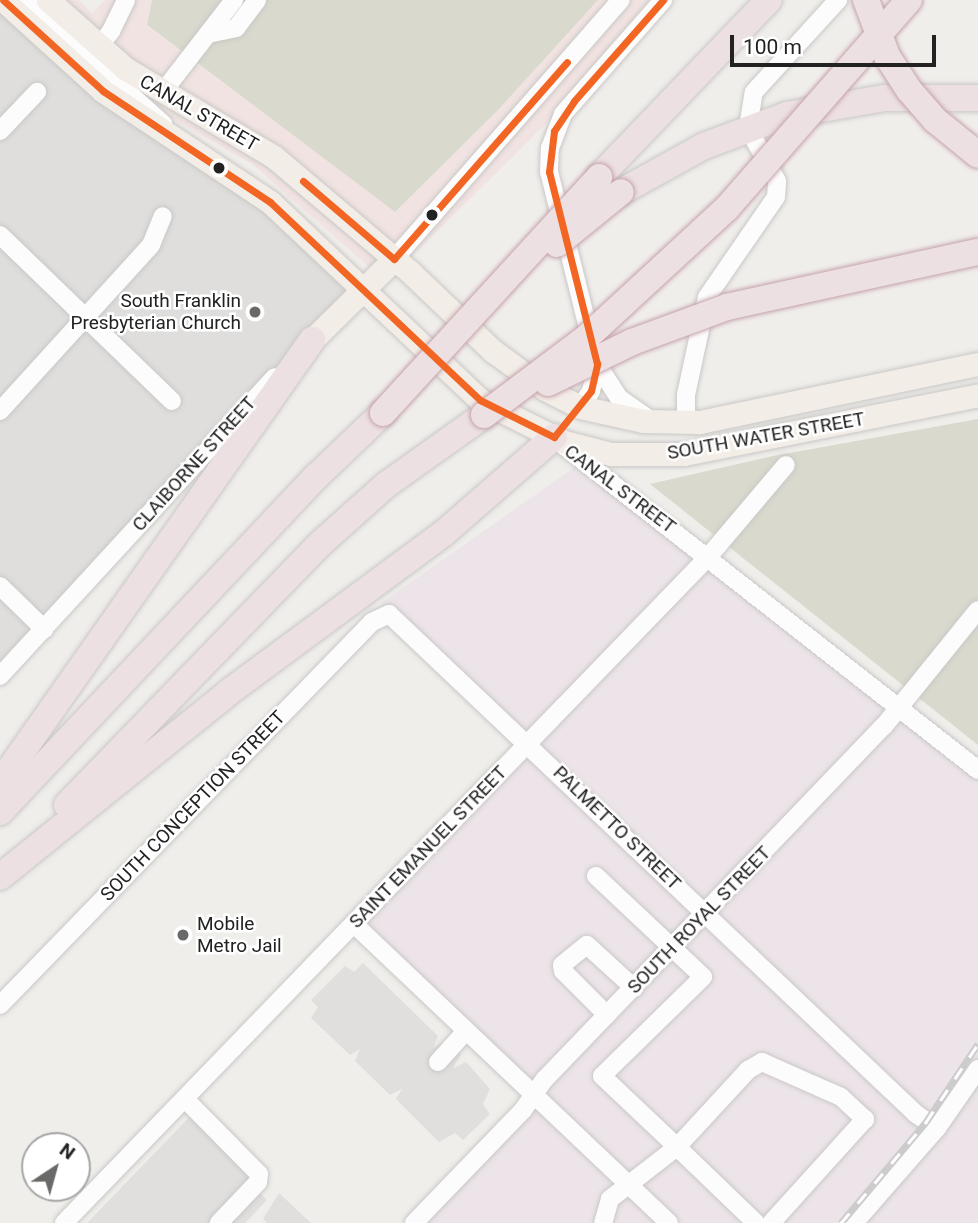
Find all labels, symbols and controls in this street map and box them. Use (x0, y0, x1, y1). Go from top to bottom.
scale bar (733, 21, 940, 65)
text: 100 m (743, 35, 802, 59)
street label: CANAL STREET (136, 70, 262, 156)
unlabelled marker (212, 161, 226, 175)
unlabelled marker (425, 208, 439, 222)
place label: South Franklin Presbyterian Church (70, 290, 241, 334)
marker: South Franklin Presbyterian Church (247, 304, 263, 320)
street label: CLAIBORNE STREET (127, 392, 261, 536)
street label: SOUTH WATER STREET (666, 407, 866, 465)
street label: CANAL STREET (560, 440, 680, 538)
street label: SOUTH CONCEPTION STREET (96, 706, 290, 906)
street label: SAINT EMANUEL STREET (344, 761, 512, 933)
street label: PALMETTO STREET (548, 761, 686, 895)
street label: SOUTH ROYAL STREET (623, 842, 775, 998)
place label: Mobile Metro Jail (197, 913, 282, 957)
marker: Mobile Metro Jail (175, 927, 191, 943)
north arrow (21, 1132, 91, 1202)
text: N (55, 1138, 80, 1164)

